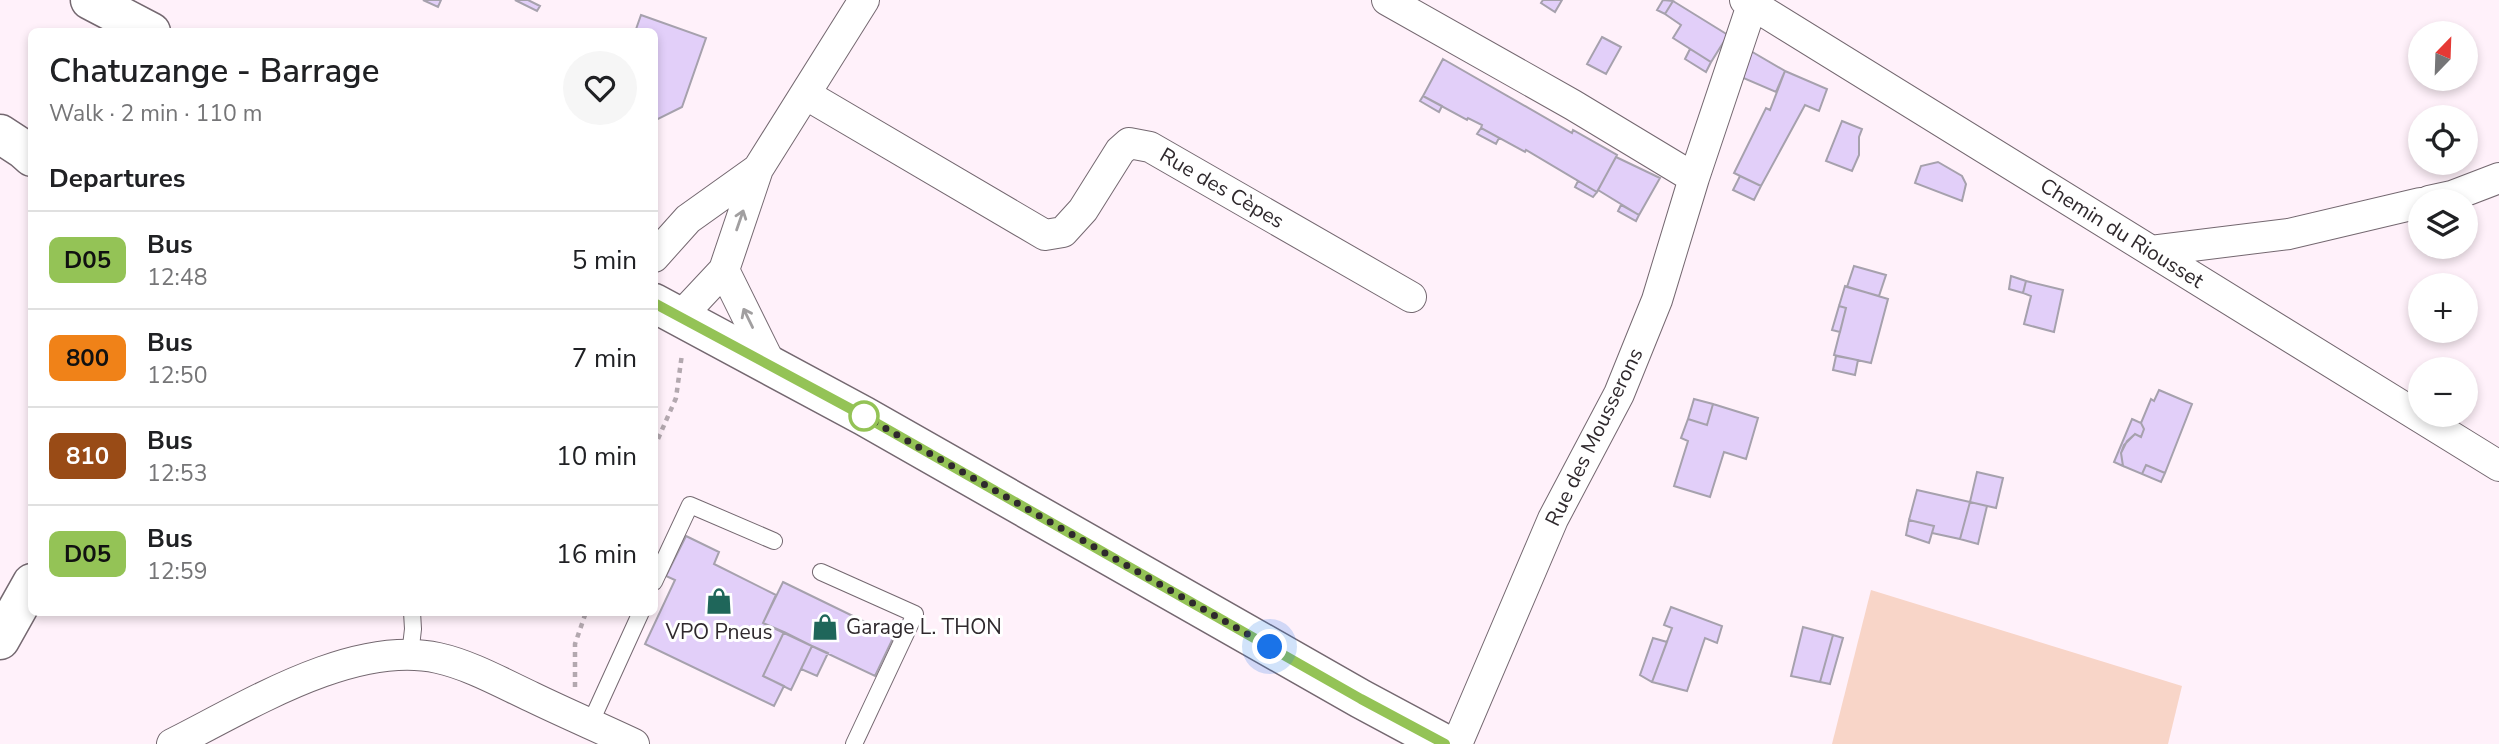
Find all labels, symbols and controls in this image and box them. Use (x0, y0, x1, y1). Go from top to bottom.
north arrow (2408, 21, 2478, 91)
map controls (2408, 21, 2478, 427)
text: Chatuzange - Barrage (49, 49, 379, 94)
button: heart (563, 51, 637, 125)
text: Walk · 2 min · 110 m (49, 98, 262, 129)
button: locate (2408, 105, 2478, 175)
street label: Rue des Cèpes (1155, 141, 1289, 235)
text: Departures (49, 161, 185, 196)
street label: Chemin du Riousset (2035, 171, 2210, 295)
button: layers (2408, 189, 2478, 259)
one-way arrow (734, 209, 747, 231)
text: Bus (147, 227, 193, 262)
text: 5 min (572, 243, 637, 278)
text: D05 (64, 244, 111, 276)
text: 12:48 (147, 262, 207, 293)
button: + (2408, 273, 2478, 343)
one-way arrow (740, 308, 754, 329)
text: Bus (147, 325, 193, 360)
text: 7 min (572, 341, 637, 376)
text: 800 (66, 342, 109, 374)
street label: Rue des Mousserons (1539, 343, 1649, 531)
button: − (2408, 357, 2478, 427)
text: 12:50 (147, 360, 207, 391)
unlabelled marker (849, 401, 879, 431)
text: Bus (147, 423, 193, 458)
text: 10 min (556, 439, 637, 474)
text: 810 (66, 440, 109, 472)
text: 12:53 (147, 458, 207, 489)
text: Bus (147, 521, 193, 556)
text: 16 min (556, 537, 637, 572)
text: D05 (64, 538, 111, 570)
text: 12:59 (147, 556, 207, 587)
shop icon: VPO Pneus (704, 586, 734, 616)
shop icon: Garage L. THON (810, 612, 840, 642)
place label: Garage L. THON (846, 613, 1002, 641)
place label: VPO Pneus (664, 618, 773, 646)
your location (1252, 629, 1287, 664)

